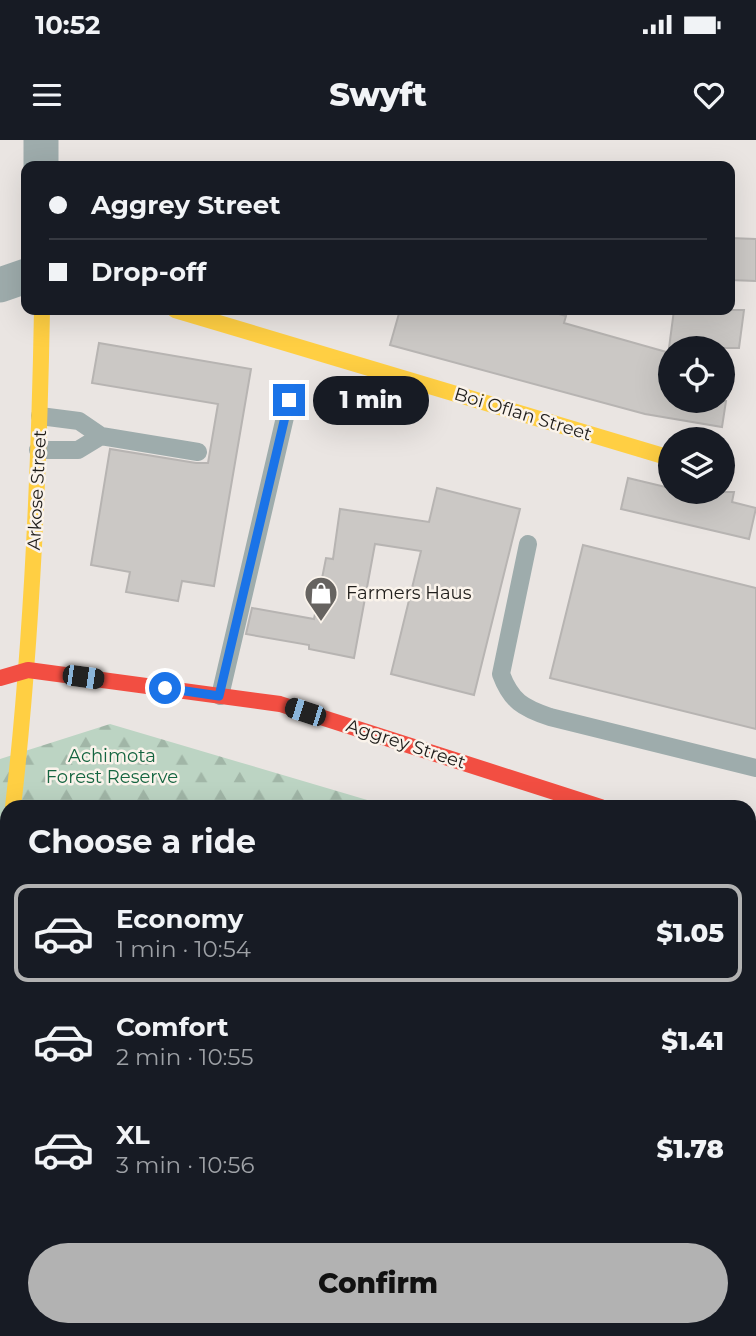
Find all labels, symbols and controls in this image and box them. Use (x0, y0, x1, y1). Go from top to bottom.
text: 10:52 (35, 9, 100, 41)
text: Swyft (329, 75, 427, 114)
icon: menu (28, 76, 66, 114)
icon: heart (690, 76, 728, 114)
text: Aggrey Street (91, 189, 280, 221)
text: Drop-off (91, 256, 206, 288)
map controls (658, 336, 735, 504)
button: locate (658, 336, 735, 413)
callout: 1 min (314, 376, 429, 424)
street label: Boi Oflan Street (452, 383, 594, 445)
route end (273, 384, 305, 416)
text: 1 min (339, 386, 403, 414)
button: layers (658, 427, 735, 504)
street label: Arkose Street (23, 429, 51, 551)
shop icon: Farmers Haus (302, 574, 340, 623)
place label: Farmers Haus (346, 582, 472, 604)
car (61, 664, 106, 690)
route start (149, 672, 181, 704)
car (282, 696, 329, 728)
street label: Aggrey Street (344, 714, 468, 774)
park label: Achimota Forest Reserve (46, 745, 178, 788)
text: Choose a ride (28, 822, 256, 861)
icon: car (32, 902, 95, 965)
text: Economy (116, 903, 243, 935)
text: $1.05 (656, 917, 724, 949)
text: 1 min · 10:54 (116, 935, 251, 963)
icon: car (32, 1010, 95, 1073)
text: Comfort (116, 1011, 228, 1043)
text: $1.41 (661, 1025, 724, 1057)
text: 2 min · 10:55 (116, 1043, 253, 1071)
icon: car (32, 1118, 95, 1181)
text: XL (116, 1119, 150, 1151)
text: $1.78 (657, 1133, 724, 1165)
text: 3 min · 10:56 (116, 1151, 254, 1179)
button: Confirm (28, 1243, 728, 1323)

